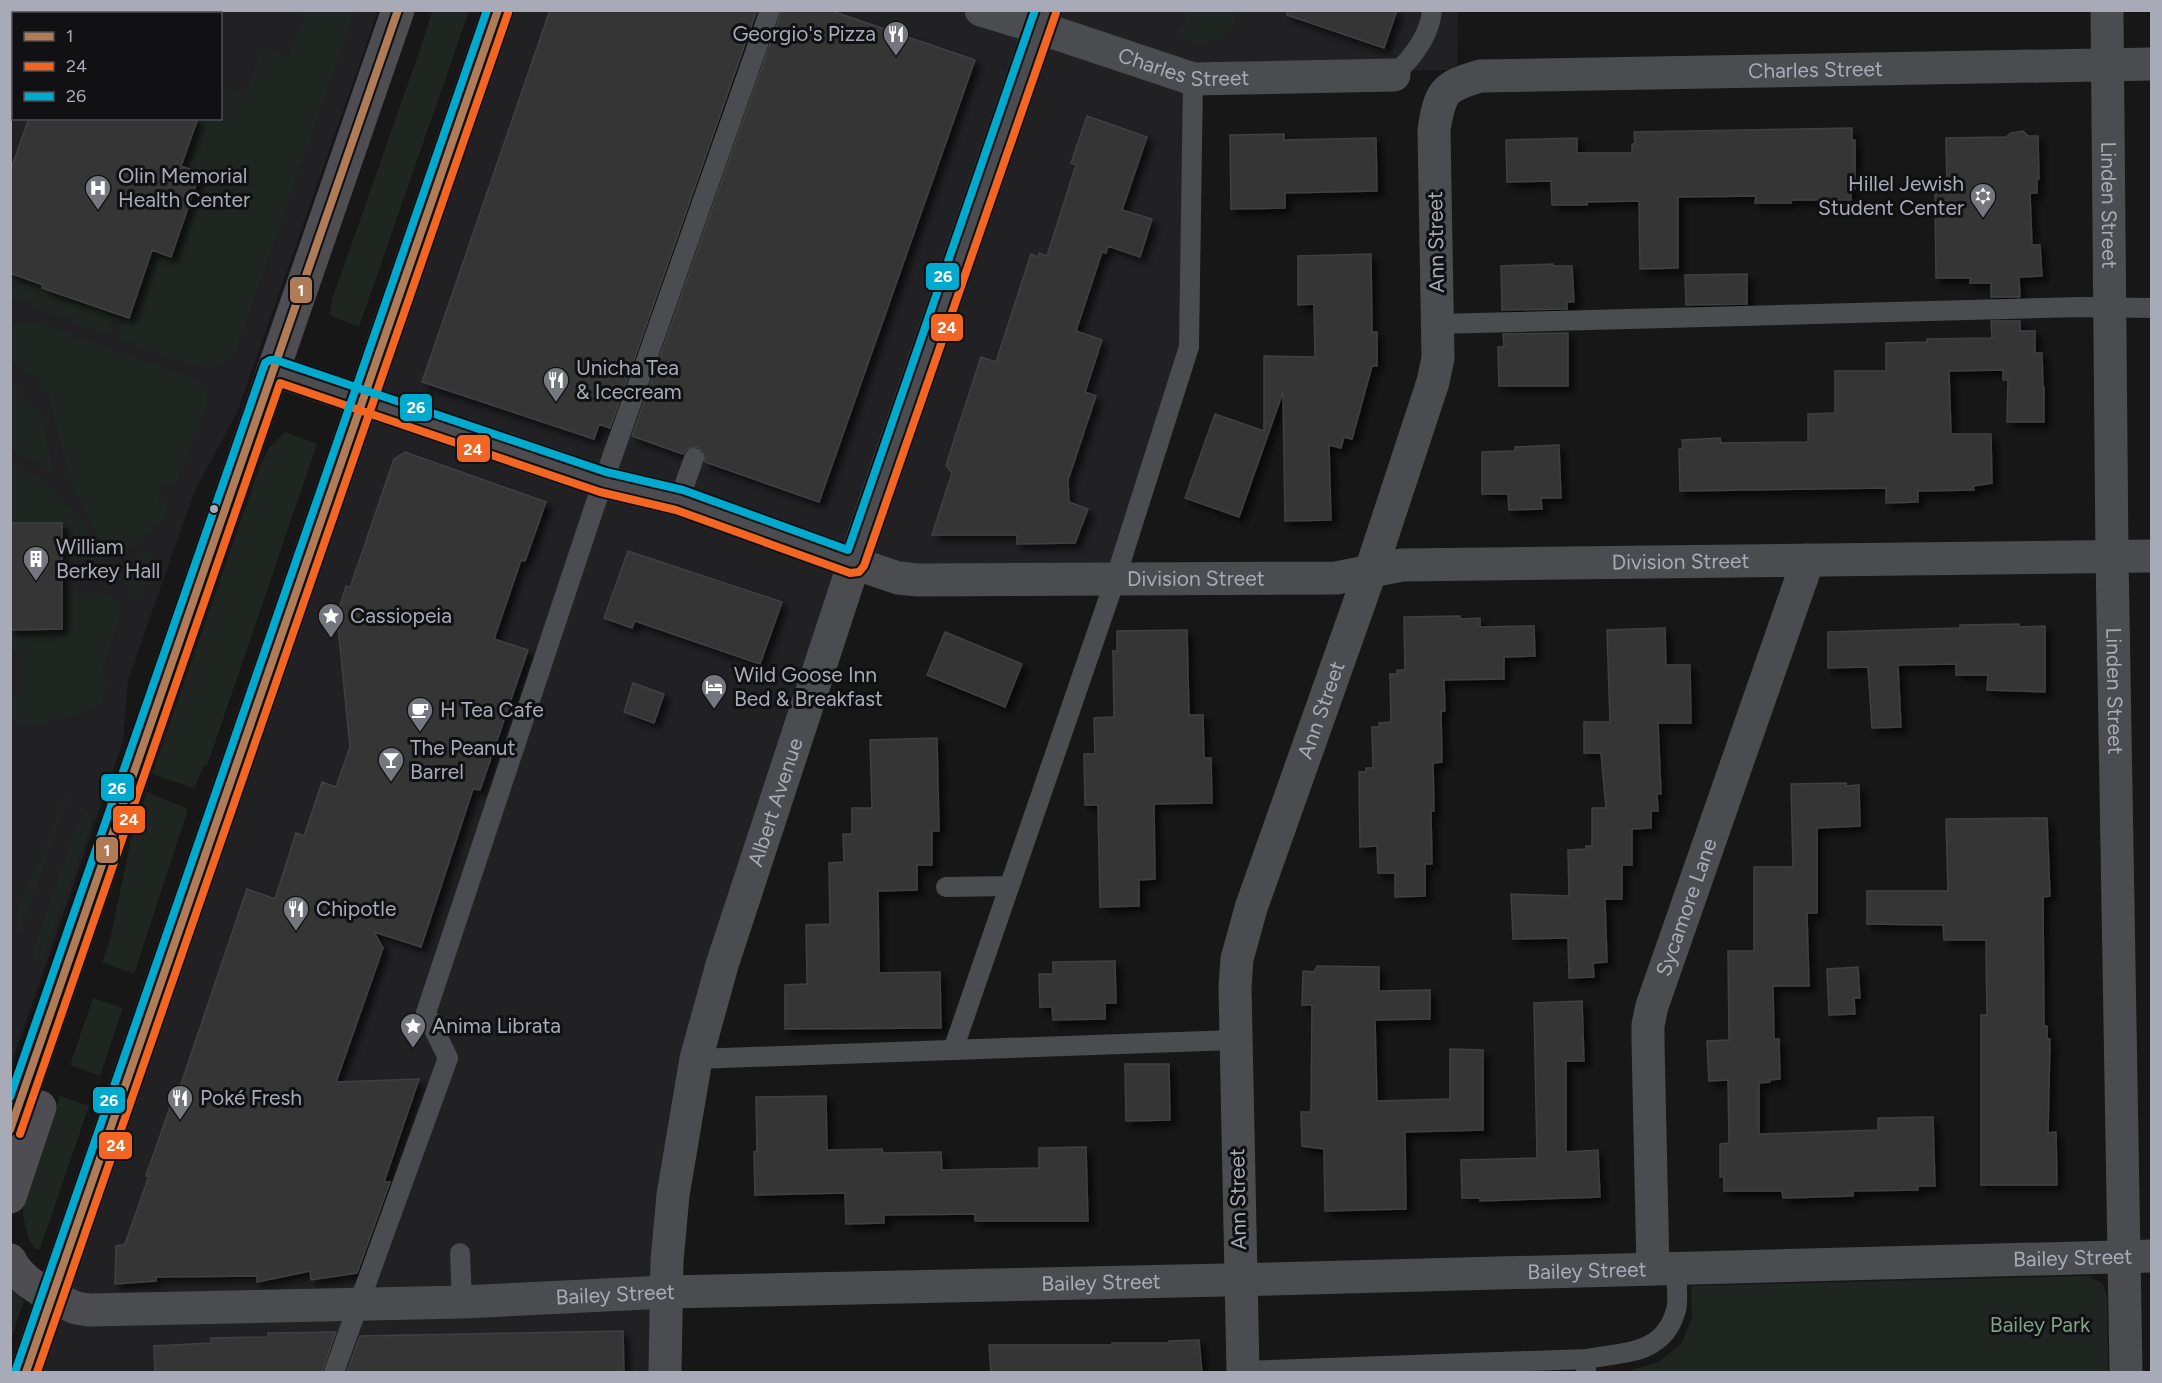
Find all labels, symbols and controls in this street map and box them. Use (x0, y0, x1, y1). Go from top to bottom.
legend (12, 12, 222, 120)
restaurant icon: Georgio's Pizza (881, 19, 911, 57)
place label: Georgio's Pizza (732, 21, 876, 46)
text: 1 (66, 25, 73, 47)
street label: Charles Street (1115, 42, 1250, 91)
text: 24 (66, 55, 87, 77)
street label: Charles Street (1748, 56, 1883, 83)
text: 26 (66, 85, 86, 107)
street label: Linden Street (2096, 141, 2122, 269)
place label: Olin Memorial Health Center (118, 163, 250, 212)
place label: Hillel Jewish Student Center (1818, 171, 1964, 220)
hospital icon: Olin Memorial Health Center (83, 173, 113, 211)
synagogue icon: Hillel Jewish Student Center (1968, 181, 1998, 219)
street label: Ann Street (1422, 191, 1449, 293)
line badge: 26 (925, 262, 960, 291)
text: 26 (934, 267, 952, 286)
line badge: 1 (289, 276, 313, 304)
text: 1 (298, 281, 304, 300)
line badge: 24 (930, 313, 964, 342)
text: 24 (937, 318, 957, 337)
place label: Unicha Tea & Icecream (576, 355, 682, 404)
restaurant icon: Unicha Tea & Icecream (541, 365, 571, 403)
line badge: 26 (399, 393, 433, 422)
text: 26 (407, 398, 425, 417)
line badge: 24 (456, 434, 491, 463)
text: 24 (463, 440, 483, 459)
unlabelled marker (208, 503, 220, 515)
place label: William Berkey Hall (56, 534, 161, 583)
building icon: William Berkey Hall (21, 544, 51, 582)
street label: Division Street (1612, 548, 1750, 574)
street label: Division Street (1127, 565, 1265, 591)
place icon: Cassiopeia (316, 601, 346, 639)
place label: Cassiopeia (350, 603, 452, 628)
street label: Linden Street (2101, 627, 2128, 755)
street label: Ann Street (1292, 658, 1350, 762)
place label: Wild Goose Inn Bed & Breakfast (734, 662, 883, 711)
hotel icon: Wild Goose Inn Bed & Breakfast (699, 672, 729, 710)
cafe icon: H Tea Cafe (405, 695, 435, 733)
place label: H Tea Cafe (440, 697, 544, 722)
place label: The Peanut Barrel (410, 735, 516, 784)
street label: Albert Avenue (742, 735, 808, 870)
bar icon: The Peanut Barrel (376, 745, 406, 783)
line badge: 26 (100, 773, 135, 802)
text: 26 (108, 779, 126, 798)
line badge: 24 (112, 805, 146, 834)
text: 24 (119, 810, 139, 829)
street label: Sycamore Lane (1650, 835, 1722, 979)
line badge: 1 (95, 836, 119, 864)
text: 1 (104, 841, 110, 860)
restaurant icon: Chipotle (281, 894, 311, 932)
place label: Chipotle (316, 896, 396, 921)
place icon: Anima Librata (398, 1011, 428, 1049)
place label: Anima Librata (432, 1013, 561, 1038)
restaurant icon: Poké Fresh (165, 1083, 195, 1121)
place label: Poké Fresh (200, 1085, 302, 1110)
line badge: 26 (92, 1086, 126, 1114)
text: 26 (100, 1091, 118, 1110)
line badge: 24 (98, 1131, 133, 1160)
text: 24 (106, 1136, 126, 1155)
street label: Ann Street (1224, 1148, 1251, 1250)
street label: Bailey Street (2013, 1244, 2133, 1272)
street label: Bailey Street (1527, 1256, 1647, 1284)
street label: Bailey Street (1041, 1268, 1161, 1296)
street label: Bailey Street (555, 1279, 675, 1309)
park label: Bailey Park (1990, 1312, 2091, 1337)

